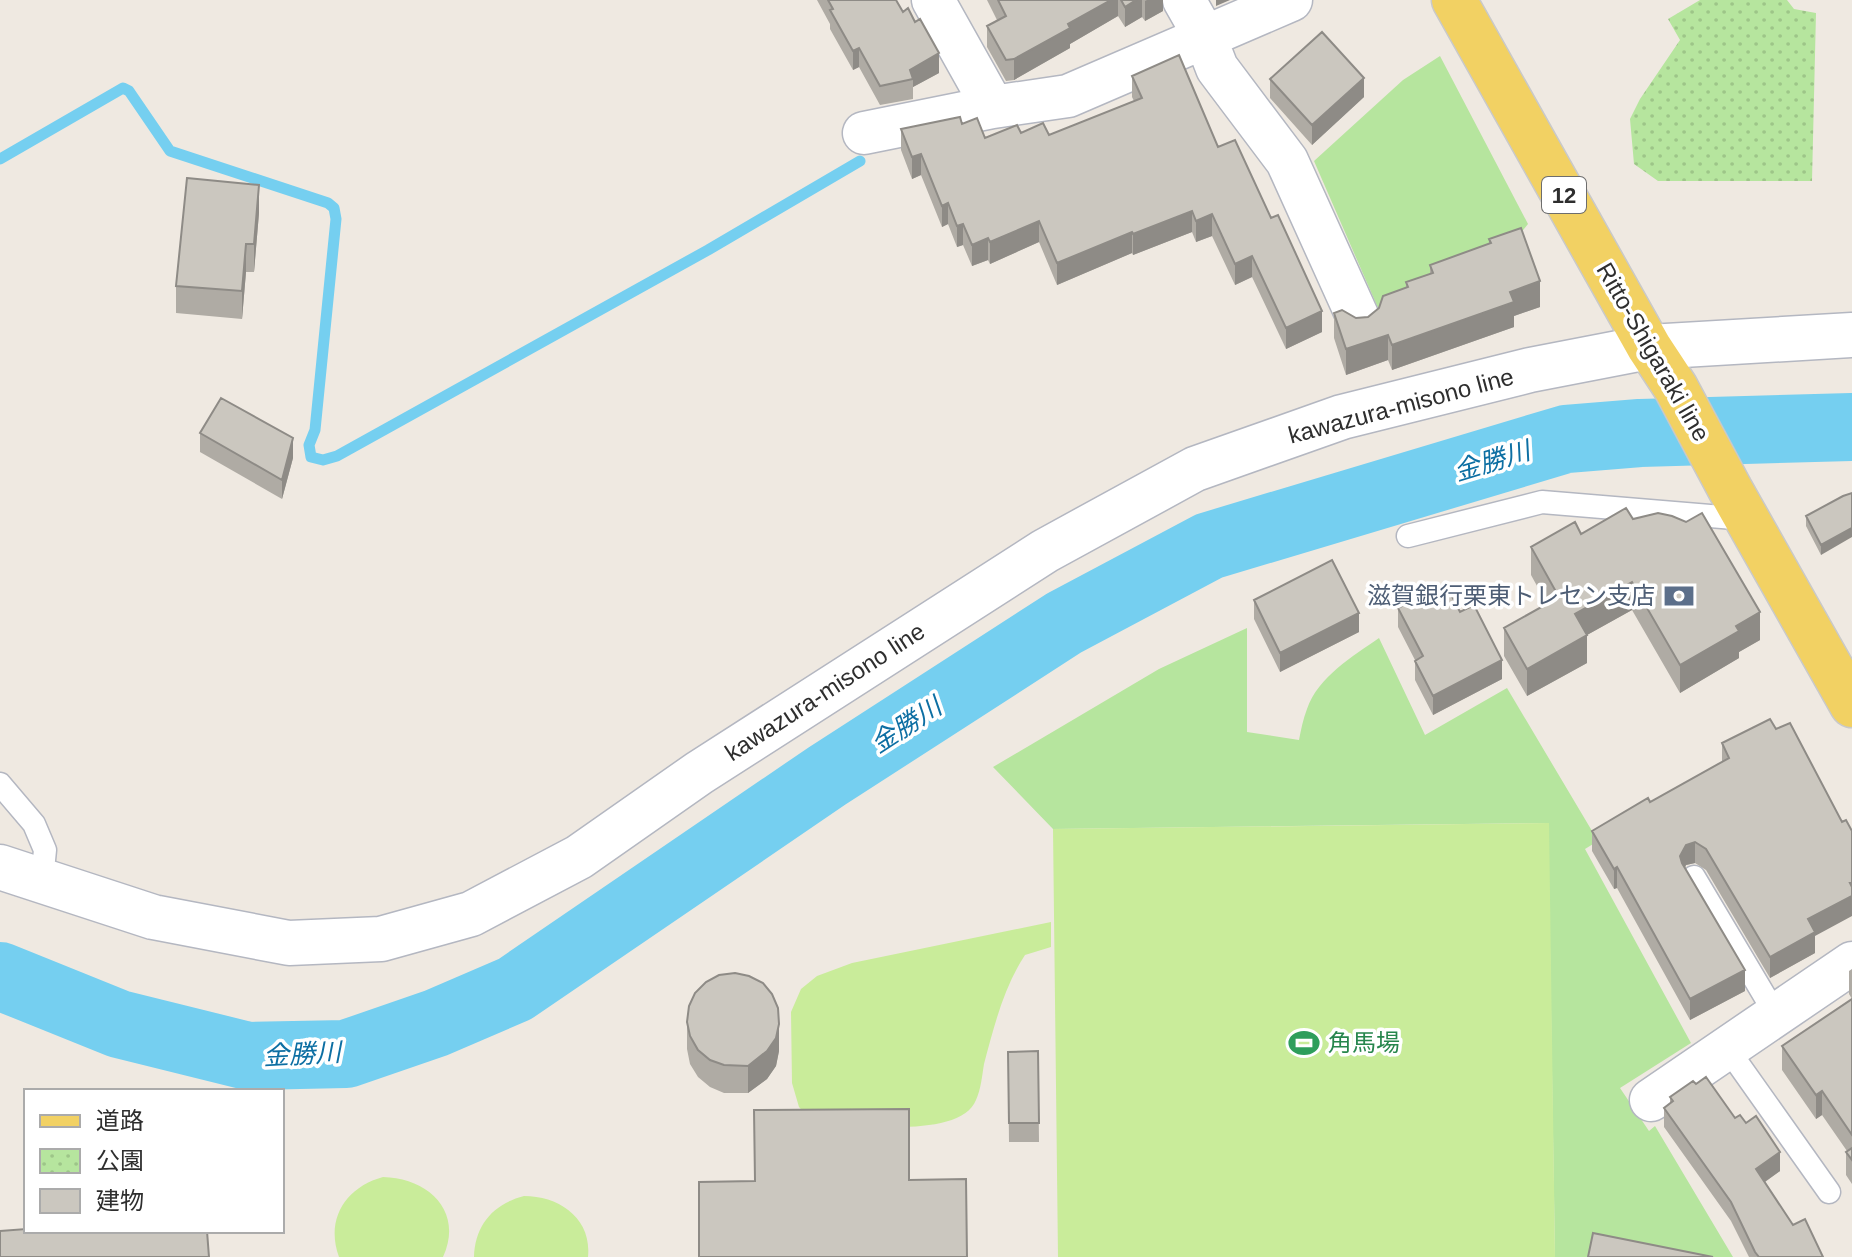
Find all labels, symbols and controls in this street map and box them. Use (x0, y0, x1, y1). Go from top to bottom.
road number: 12 (1542, 177, 1586, 213)
street label: Ritto-Shigaraki line (1591, 258, 1715, 446)
street label: kawazura-misono line (1285, 362, 1516, 449)
water label: 金勝川 (1450, 434, 1537, 487)
bank icon: 滋賀銀行栗東トレセン支店 (1662, 579, 1696, 613)
place label: 滋賀銀行栗東トレセン支店 (1367, 582, 1655, 609)
street label: kawazura-misono line (720, 617, 929, 766)
water label: 金勝川 (865, 690, 949, 759)
sports icon: 角馬場 (1287, 1026, 1321, 1060)
place label: 角馬場 (1328, 1029, 1400, 1056)
water label: 金勝川 (262, 1037, 345, 1071)
legend (24, 1089, 284, 1233)
text: 道路 (96, 1107, 144, 1134)
text: 公園 (96, 1147, 144, 1174)
text: 建物 (96, 1187, 144, 1214)

